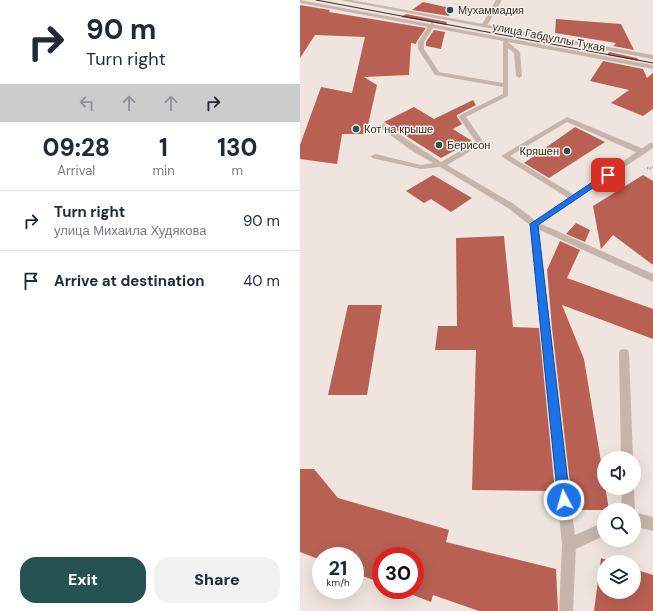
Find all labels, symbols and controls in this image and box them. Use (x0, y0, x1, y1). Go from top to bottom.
place label: Мухаммадия (458, 3, 524, 17)
marker: Мухаммадия (445, 5, 455, 15)
text: 90 m (86, 11, 156, 48)
icon: right (20, 16, 72, 68)
street label: улица Габдуллы Тукая (491, 19, 607, 55)
text: Turn right (86, 47, 166, 71)
icon: left (76, 92, 98, 114)
icon: ahead (118, 92, 140, 114)
icon: ahead (160, 92, 182, 114)
icon: right (202, 92, 224, 114)
place label: Кот на крыше (364, 122, 433, 136)
marker: Кот на крыше (351, 124, 361, 134)
text: 09:28 (43, 132, 110, 163)
text: 1 (159, 132, 168, 163)
text: 130 (217, 132, 257, 163)
place label: Берисон (447, 138, 490, 152)
marker: Берисон (434, 140, 444, 150)
place label: Кряшен (520, 144, 559, 158)
marker: Кряшен (562, 146, 572, 156)
pin (591, 158, 625, 192)
text: Arrival (57, 162, 95, 179)
text: min (152, 162, 175, 179)
text: m (232, 162, 243, 179)
icon: arrive (597, 164, 619, 186)
text: Turn right (54, 202, 125, 222)
icon: right (20, 210, 42, 232)
text: 90 m (243, 211, 280, 231)
text: улица Михаила Худякова (54, 222, 207, 239)
icon: arrive (20, 270, 42, 292)
text: Arrive at destination (54, 271, 205, 291)
text: 40 m (243, 271, 280, 291)
map controls (597, 451, 641, 599)
button: sound (597, 451, 641, 495)
position arrow (543, 479, 585, 521)
button: search (597, 503, 641, 547)
speed limit sign: 30 (372, 547, 424, 599)
text: 21 (329, 555, 347, 581)
button: layers (597, 555, 641, 599)
button: Exit (20, 557, 146, 603)
button: Share (154, 557, 280, 603)
text: km/h (326, 576, 350, 589)

